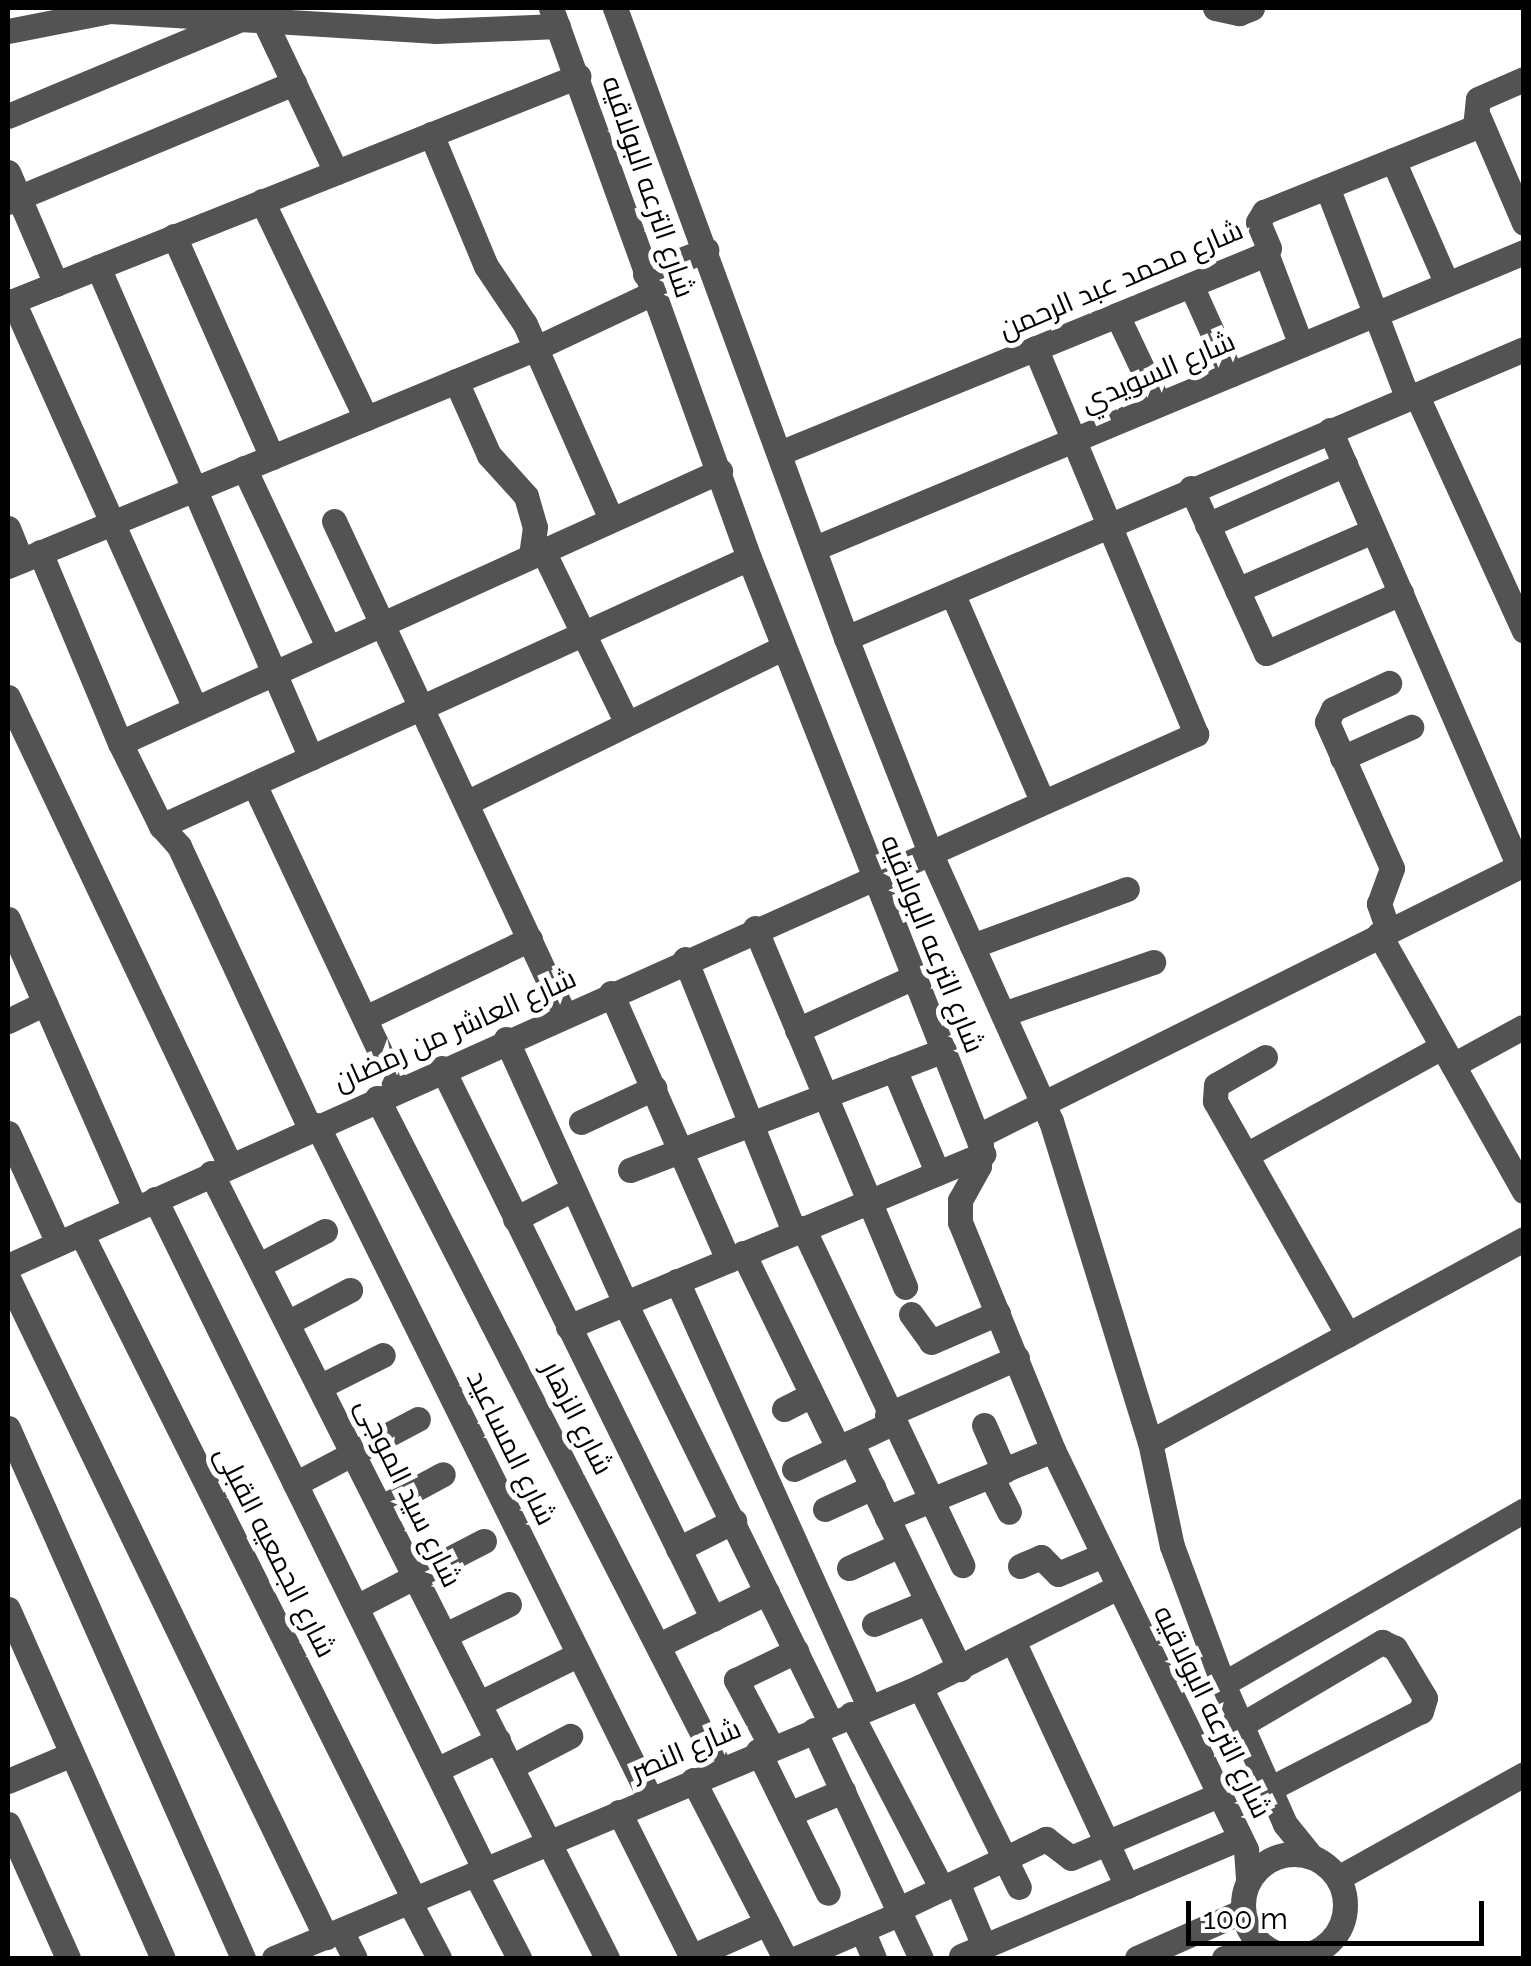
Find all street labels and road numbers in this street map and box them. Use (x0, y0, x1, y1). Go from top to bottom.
street label: شارع الترعه البولاقيه (594, 72, 702, 302)
street label: شارع محمد عبد الرحمن (994, 213, 1248, 347)
street label: شارع السويدي (1076, 324, 1240, 420)
street label: شارع الترعه البولاقيه (873, 830, 991, 1058)
street label: شارع العاشر من رمضان (329, 961, 581, 1099)
street label: شارع الزهار (534, 1356, 620, 1480)
street label: شارع المساعيد (459, 1365, 563, 1531)
street label: شارع سيد الموجى (348, 1393, 468, 1593)
street label: شارع الجمعيه القبلى (207, 1441, 343, 1663)
street label: شارع الترعه البولاقيه (1146, 1600, 1278, 1824)
street label: شارع النصر (626, 1712, 746, 1788)

